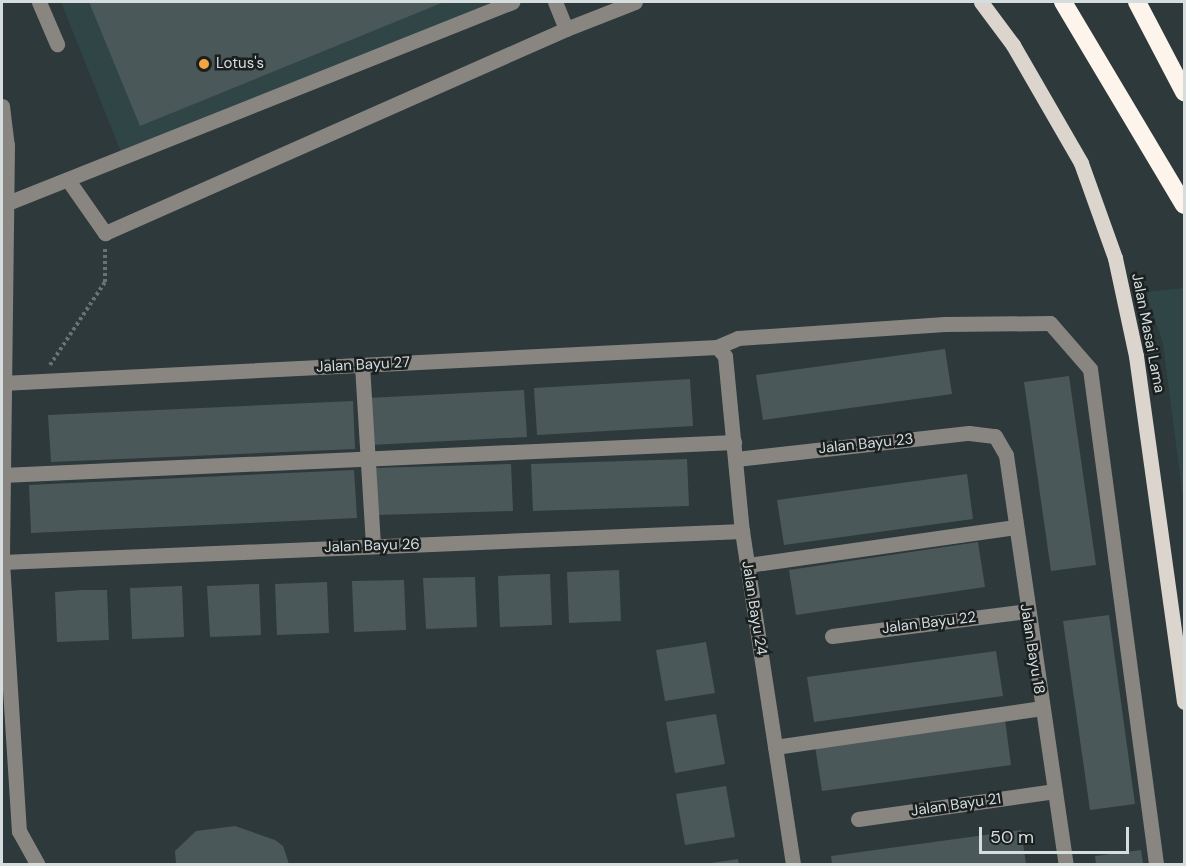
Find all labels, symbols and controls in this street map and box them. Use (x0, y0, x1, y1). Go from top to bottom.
place label: Lotus's (216, 55, 264, 73)
marker: Lotus's (197, 57, 211, 71)
street label: Jalan Masai Lama (1128, 272, 1168, 394)
street label: Jalan Bayu 27 (316, 354, 410, 376)
street label: Jalan Bayu 23 (818, 430, 914, 458)
street label: Jalan Bayu 26 (324, 535, 420, 557)
street label: Jalan Bayu 24 (738, 560, 770, 656)
street label: Jalan Bayu 18 (1016, 602, 1048, 696)
street label: Jalan Bayu 22 (881, 608, 977, 638)
street label: Jalan Bayu 21 (910, 790, 1002, 820)
scale bar (982, 815, 1132, 853)
text: 50 m (990, 825, 1034, 849)

